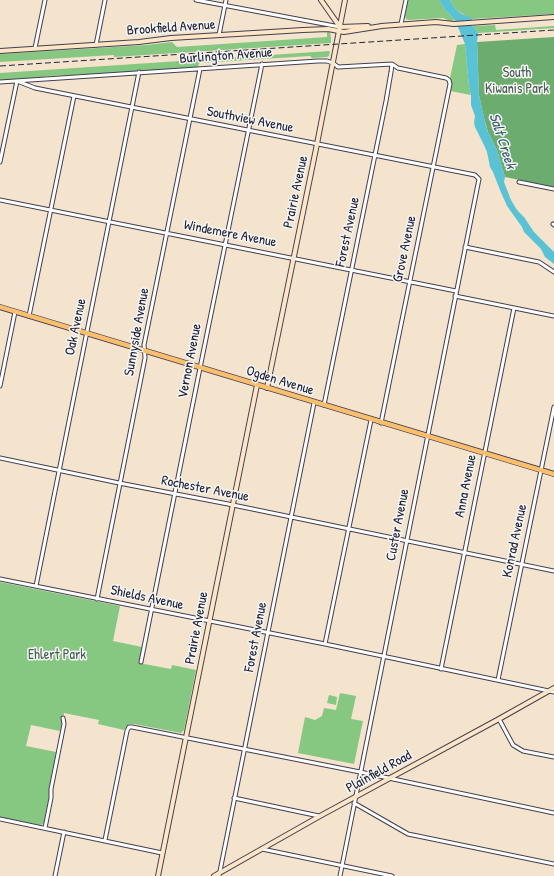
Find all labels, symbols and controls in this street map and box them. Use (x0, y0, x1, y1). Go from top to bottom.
street label: Brookfield Avenue (126, 17, 216, 39)
street label: Burlington Avenue (179, 44, 273, 68)
park label: South Kiwanis Park (485, 65, 549, 98)
street label: Southview Avenue (205, 103, 295, 137)
water label: Salt Creek (485, 111, 519, 171)
street label: Prairie Avenue (280, 154, 312, 230)
street label: Forest Avenue (332, 196, 364, 268)
street label: Grove Avenue (390, 214, 420, 284)
street label: Windemere Avenue (182, 217, 278, 251)
street label: Sunnyside Avenue (121, 287, 153, 377)
street label: Oak Avenue (62, 297, 90, 357)
street label: Vernon Avenue (175, 322, 205, 400)
street label: Ogden Avenue (244, 363, 316, 399)
street label: Anna Avenue (452, 453, 480, 519)
street label: Rochester Avenue (160, 472, 250, 506)
street label: Custer Avenue (383, 487, 413, 563)
street label: Konrad Avenue (499, 503, 531, 579)
street label: Shields Avenue (109, 582, 185, 614)
street label: Prairie Avenue (182, 590, 212, 666)
street label: Forest Avenue (241, 601, 271, 673)
park label: Ehlert Park (28, 647, 86, 663)
street label: Plainfield Road (343, 747, 415, 797)

